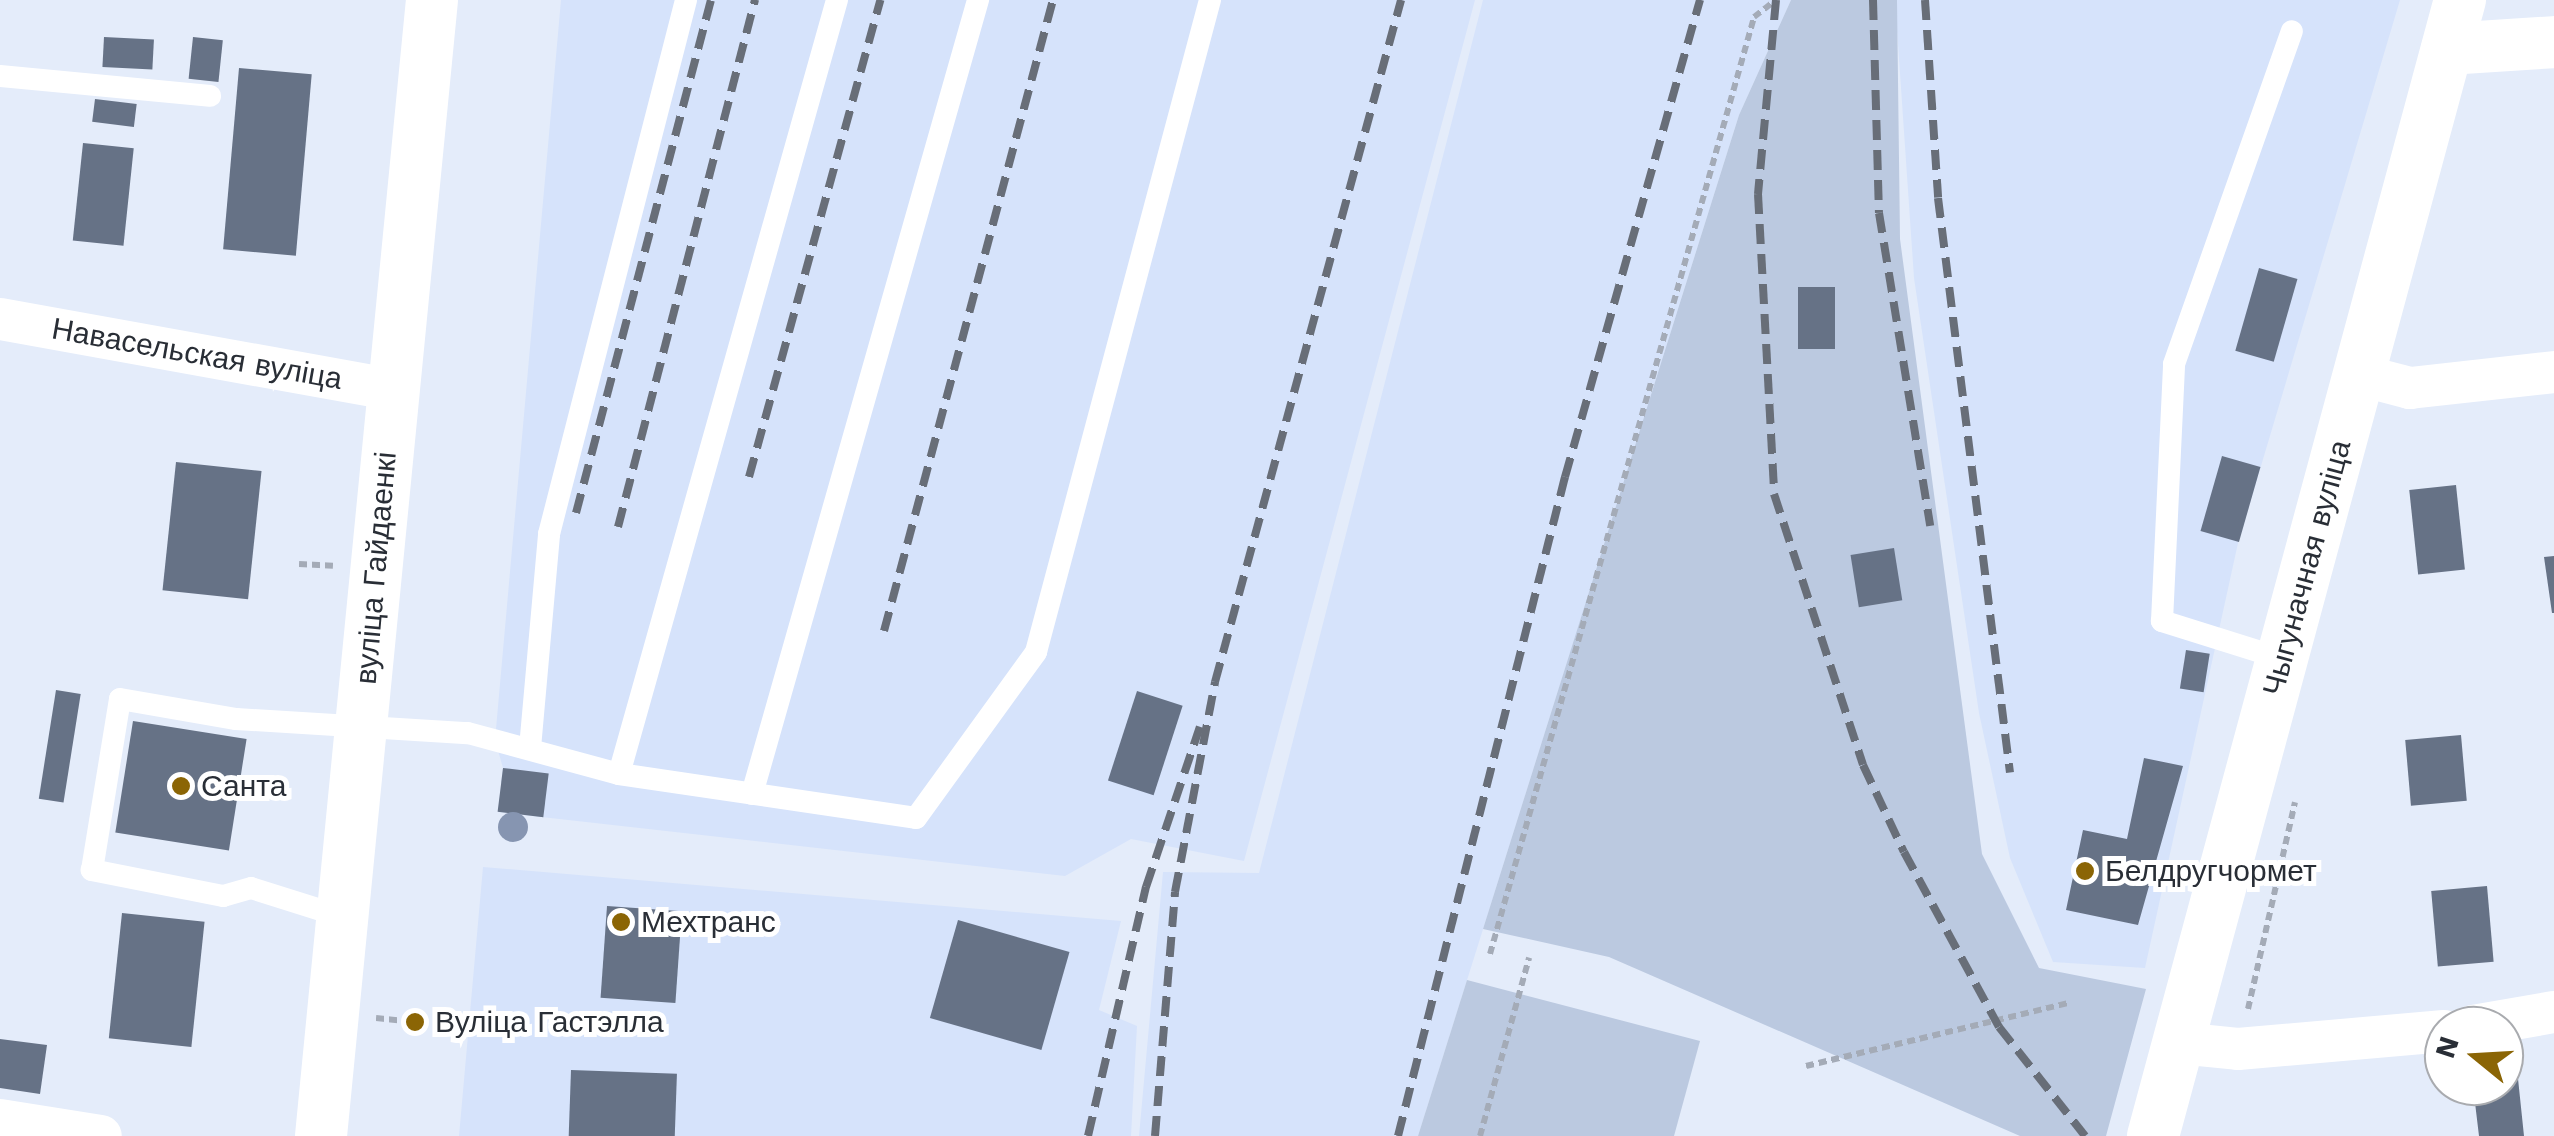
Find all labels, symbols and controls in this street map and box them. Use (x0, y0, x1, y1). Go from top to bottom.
street label: Навасельская вуліца (49, 311, 345, 397)
street label: Чыгуначная вуліца (2256, 436, 2358, 700)
street label: вуліца Гайдаенкі (348, 450, 404, 686)
place label: Санта (201, 768, 286, 804)
marker: Санта (170, 775, 192, 797)
place label: Белдругчормет (2105, 853, 2317, 889)
marker: Белдругчормет (2074, 860, 2096, 882)
place label: Мехтранс (641, 904, 776, 940)
marker: Мехтранс (610, 911, 632, 933)
place label: Вуліца Гастэлла (435, 1004, 664, 1040)
north arrow (2424, 1006, 2524, 1106)
marker: Вуліца Гастэлла (404, 1011, 426, 1033)
text: N (2428, 1032, 2466, 1062)

